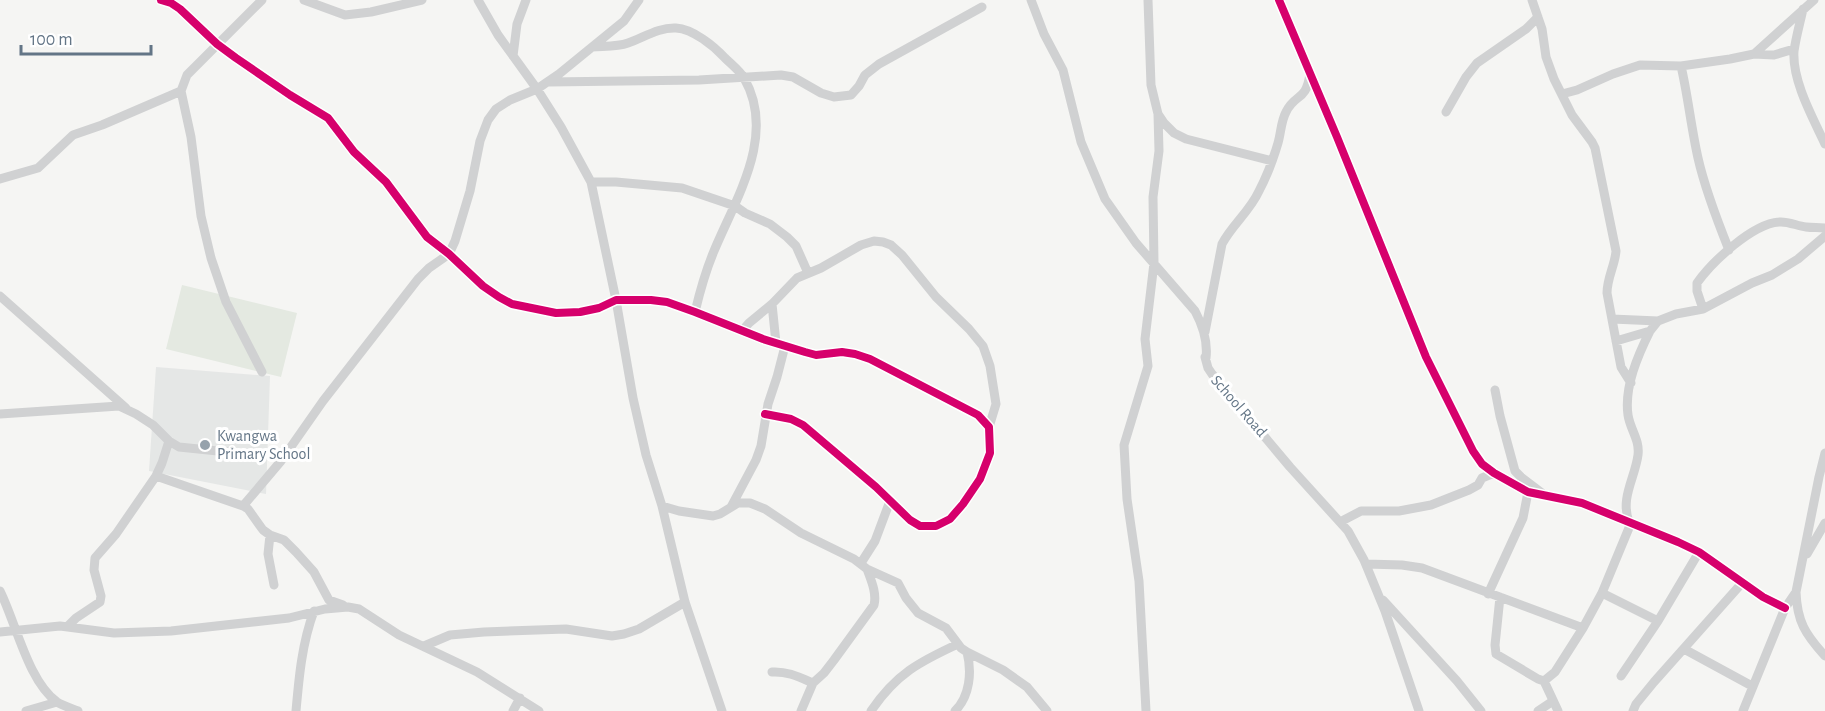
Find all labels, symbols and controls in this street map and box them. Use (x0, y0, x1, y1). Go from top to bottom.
scale bar (21, 18, 152, 56)
text: 100 m (30, 31, 73, 49)
street label: School Road (1208, 372, 1270, 440)
place label: Kwangwa Primary School (217, 428, 310, 463)
marker: Kwangwa Primary School (198, 438, 212, 452)

